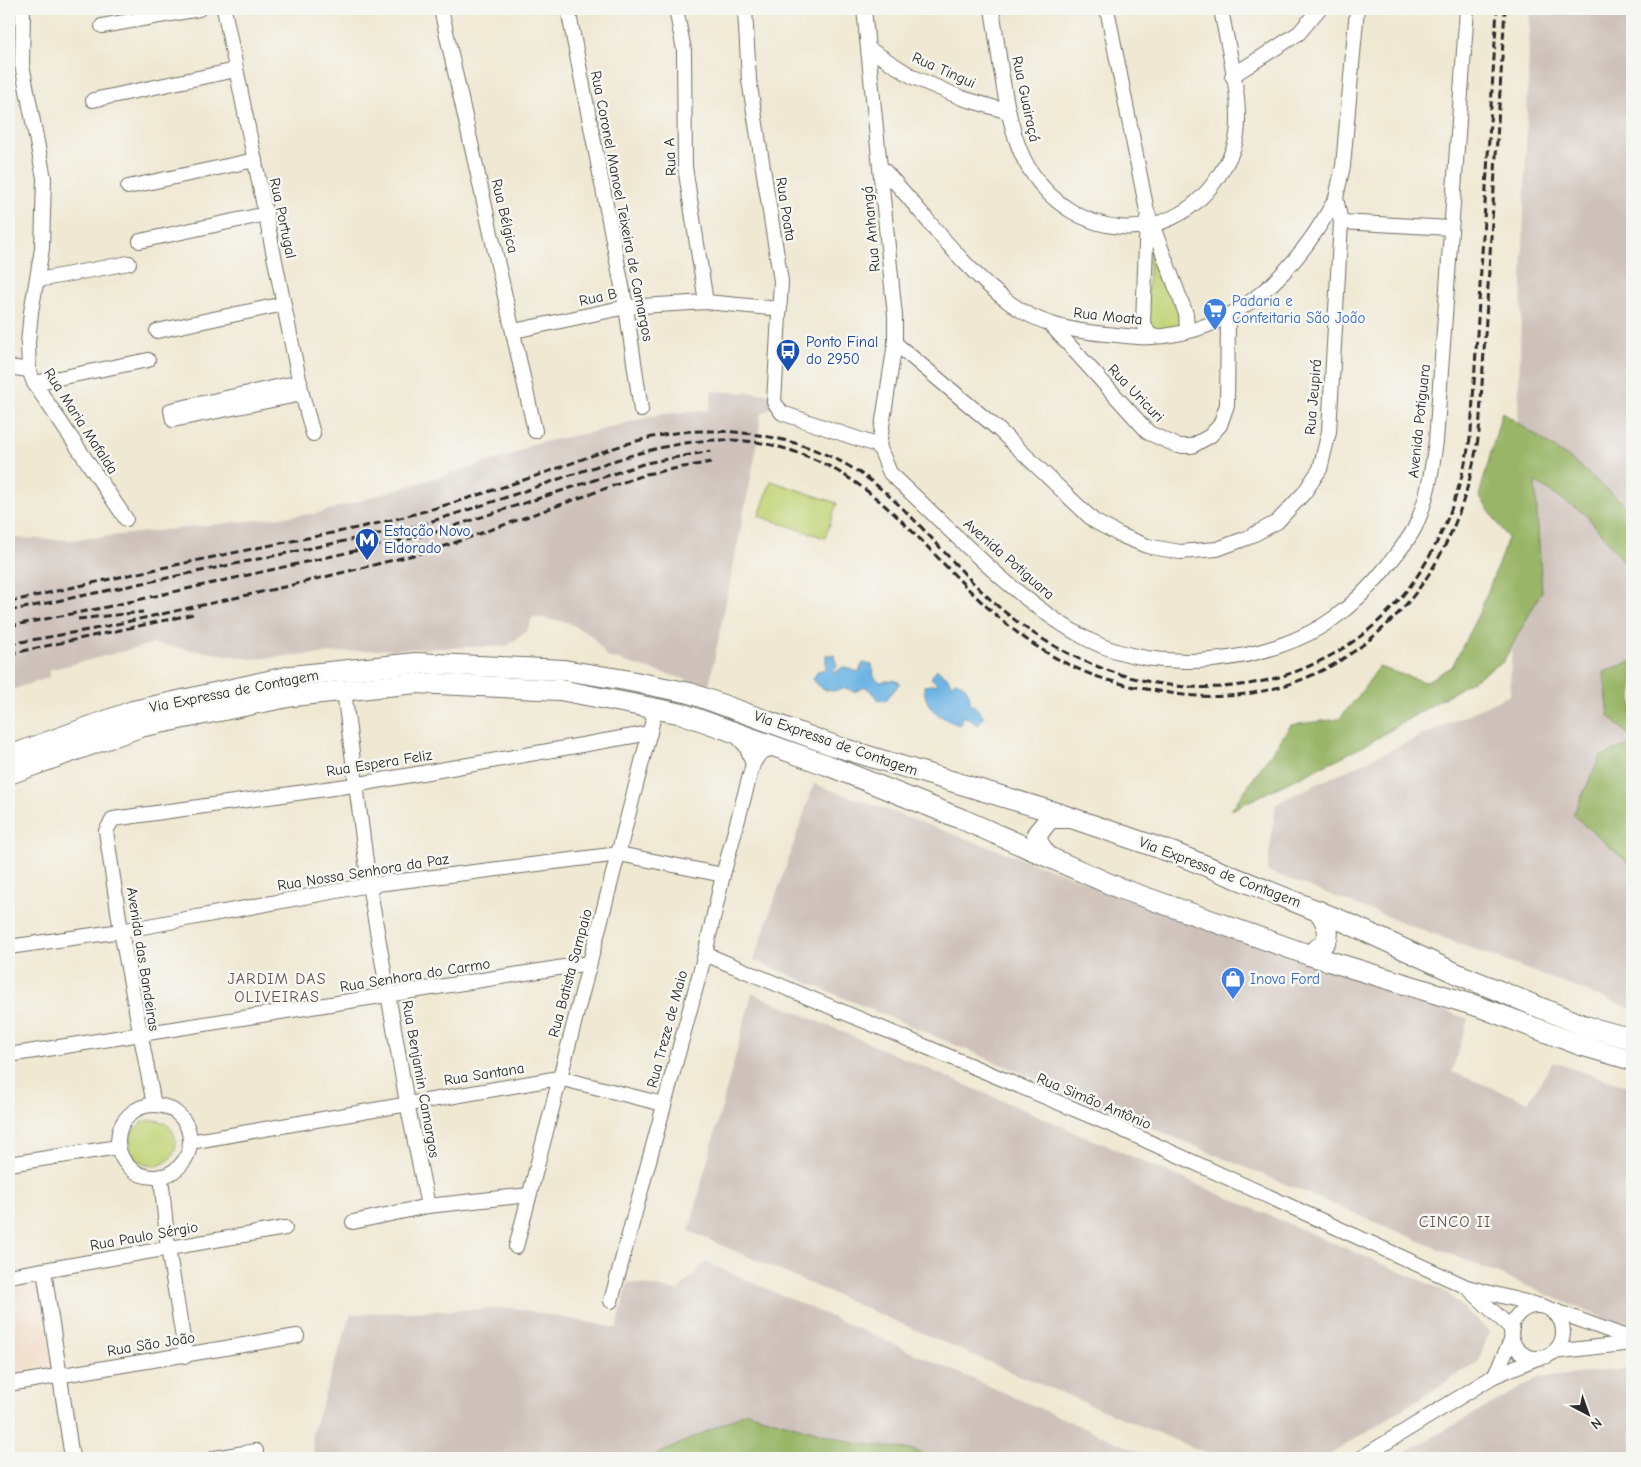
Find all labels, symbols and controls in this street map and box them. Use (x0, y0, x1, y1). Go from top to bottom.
street label: Rua Tingui (909, 48, 979, 92)
street label: Rua Guairaçá (1008, 54, 1044, 144)
street label: Rua Coronel Manoel Teixeira de Camargos (587, 69, 657, 343)
street label: Rua A (660, 137, 680, 176)
street label: Rua Portugal (266, 176, 300, 260)
street label: Rua Poata (772, 176, 800, 242)
street label: Rua Bélgica (488, 177, 522, 255)
street label: Rua Anhangá (858, 185, 884, 273)
street label: Rua B (577, 284, 619, 310)
place label: Padaria e Confeitaria São João (1232, 292, 1365, 327)
supermarket icon: Padaria e Confeitaria São João (1202, 297, 1228, 331)
street label: Rua Moata (1073, 303, 1143, 329)
place label: Ponto Final do 2950 (806, 333, 878, 368)
bus stop icon: Ponto Final do 2950 (775, 338, 801, 372)
street label: Rua Jeupirá (1301, 358, 1325, 436)
street label: Rua Uricuri (1104, 360, 1168, 426)
street label: Avenida Potiguara (1404, 363, 1434, 479)
street label: Rua Maria Mafalda (40, 365, 122, 477)
street label: Avenida Potiguara (960, 515, 1058, 603)
place label: Estação Novo Eldorado (384, 522, 470, 557)
metro station icon: Estação Novo Eldorado (354, 527, 380, 561)
street label: Via Expressa de Contagem (148, 666, 320, 716)
street label: Via Expressa de Contagem (752, 706, 920, 780)
street label: Rua Espera Feliz (325, 746, 434, 780)
street label: Via Expressa de Contagem (1136, 833, 1304, 911)
street label: Rua Nossa Senhora da Paz (276, 849, 451, 894)
street label: Avenida das Bandeiras (123, 886, 163, 1032)
street label: Rua Batista Sampaio (544, 907, 596, 1039)
street label: Rua Senhora do Carmo (339, 954, 492, 996)
shop icon: Inova Ford (1220, 966, 1246, 1000)
street label: Rua Treze de Maio (643, 968, 691, 1090)
district label: JARDIM DAS OLIVEIRAS (228, 970, 326, 1006)
place label: Inova Ford (1250, 970, 1320, 988)
street label: Rua Benjamin Camargos (398, 999, 444, 1159)
street label: Rua Santana (442, 1059, 526, 1089)
street label: Rua Simão Antônio (1034, 1069, 1154, 1133)
district label: CINCO II (1419, 1213, 1491, 1231)
street label: Rua Paulo Sérgio (89, 1218, 199, 1254)
street label: Rua São João (106, 1328, 196, 1360)
north arrow (1564, 1390, 1614, 1440)
text: N (1587, 1414, 1605, 1433)

